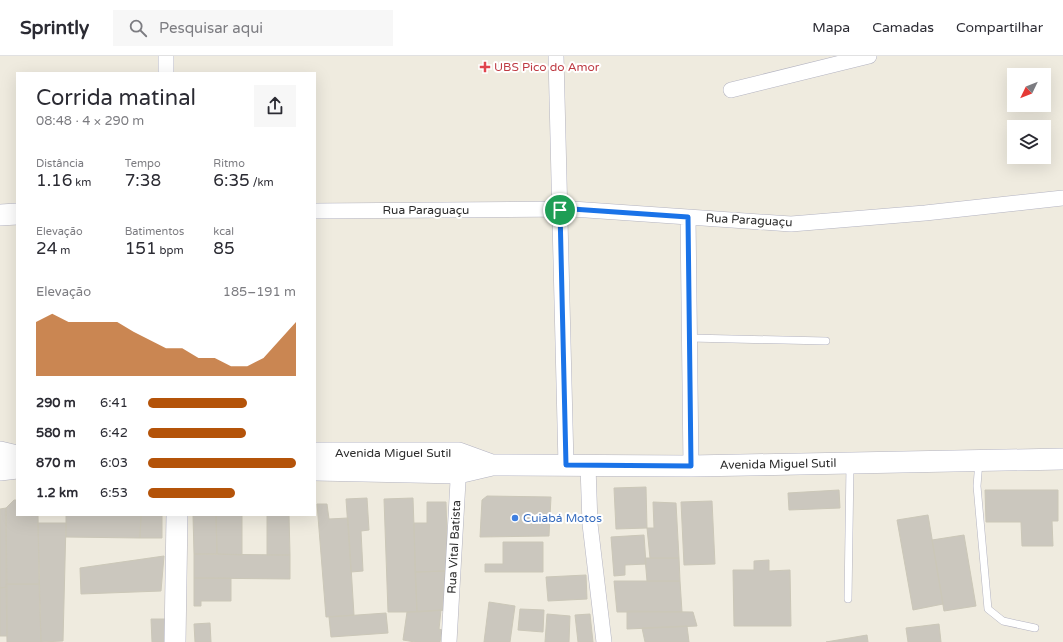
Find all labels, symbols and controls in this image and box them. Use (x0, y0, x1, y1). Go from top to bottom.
search box (113, 10, 393, 46)
text: Sprintly (20, 17, 89, 39)
icon: search (127, 17, 149, 39)
text: Pesquisar aqui (159, 19, 263, 37)
text: Mapa (812, 19, 850, 36)
text: Camadas (872, 19, 934, 36)
text: Compartilhar (956, 19, 1043, 36)
place label: UBS Pico do Amor (494, 60, 600, 74)
marker: UBS Pico do Amor (479, 61, 491, 73)
north arrow (1007, 68, 1051, 112)
map controls (1007, 68, 1051, 164)
text: Corrida matinal (36, 85, 196, 111)
button: share (254, 85, 296, 127)
text: 08:48 · 4 × 290 m (36, 113, 144, 129)
button: layers (1007, 120, 1051, 164)
text: Distância (36, 157, 84, 170)
text: Tempo (125, 157, 161, 170)
text: Ritmo (213, 157, 245, 170)
text: 1.16 (36, 170, 72, 191)
text: 7:38 (125, 170, 161, 191)
text: 6:35 (213, 170, 250, 191)
text: km (72, 176, 91, 189)
text: /km (250, 176, 274, 189)
pin (543, 193, 577, 227)
icon: arrive (549, 199, 571, 221)
street label: Rua Paraguaçu (383, 203, 469, 217)
street label: Rua Paraguaçu (705, 211, 793, 229)
text: Elevação (36, 225, 83, 238)
text: Batimentos (125, 225, 184, 238)
text: kcal (213, 225, 234, 238)
text: 24 (36, 238, 57, 259)
text: 151 (125, 238, 157, 259)
text: 85 (213, 238, 235, 259)
text: m (57, 244, 70, 257)
text: bpm (157, 244, 184, 257)
text: Elevação (36, 284, 91, 300)
text: 185–191 m (223, 284, 296, 300)
text: 290 m (36, 395, 76, 411)
text: 6:41 (100, 395, 128, 411)
text: 580 m (36, 425, 76, 441)
text: 6:42 (100, 425, 128, 441)
street label: Avenida Miguel Sutil (335, 446, 451, 460)
text: 870 m (36, 455, 76, 471)
text: 6:03 (100, 455, 128, 471)
street label: Avenida Miguel Sutil (720, 456, 836, 472)
text: 1.2 km (36, 485, 78, 501)
text: 6:53 (100, 485, 128, 501)
street label: Rua Vital Batista (445, 500, 463, 594)
place label: Cuiabá Motos (523, 511, 602, 525)
marker: Cuiabá Motos (510, 513, 520, 523)

